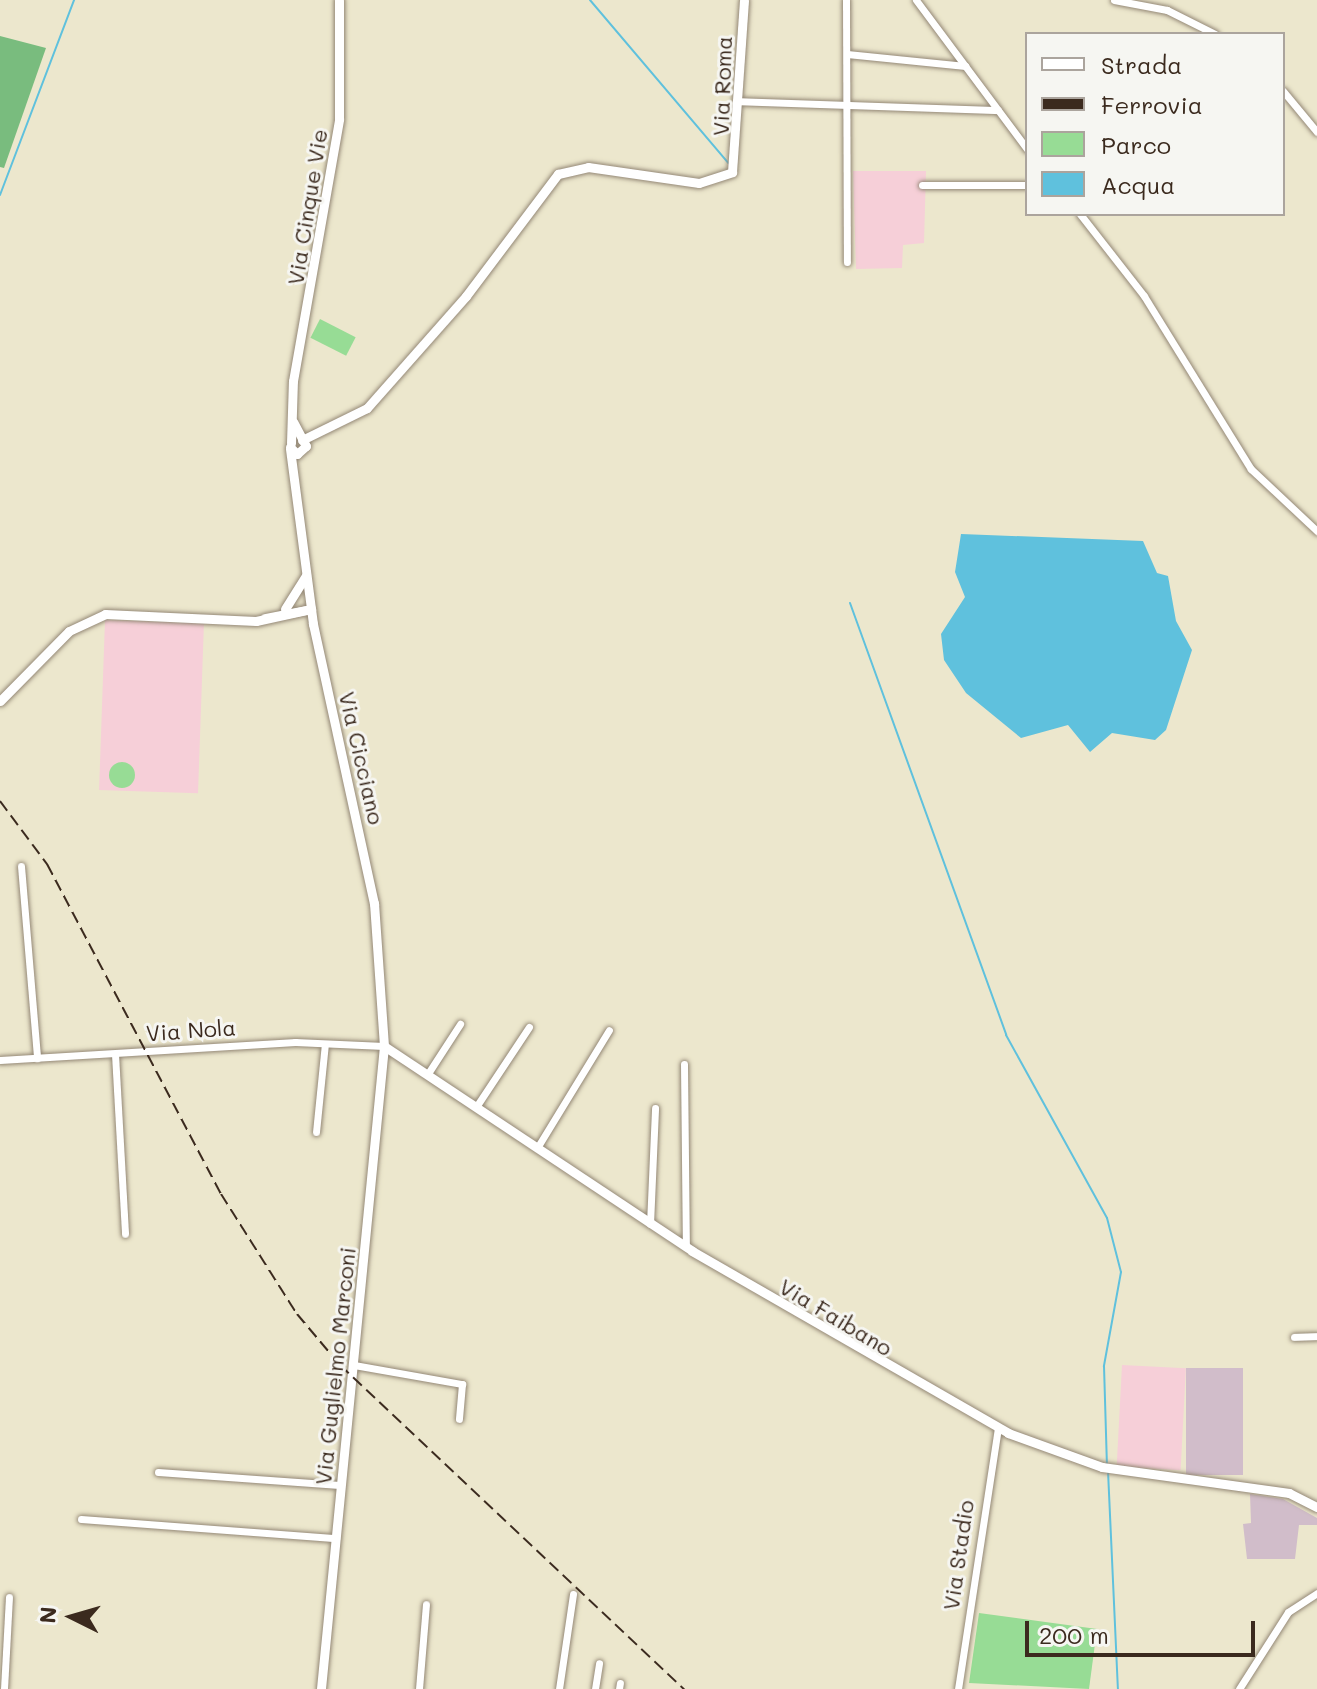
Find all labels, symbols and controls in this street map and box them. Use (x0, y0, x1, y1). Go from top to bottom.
legend (1025, 32, 1285, 216)
street label: Via Roma (707, 36, 737, 136)
text: Strada (1101, 49, 1182, 80)
text: Ferrovia (1101, 89, 1203, 120)
street label: Via Cinque Vie (282, 127, 332, 287)
text: Parco (1101, 129, 1171, 160)
text: Acqua (1101, 169, 1175, 200)
street label: Via Cicciano (334, 689, 390, 827)
street label: Via Nola (145, 1014, 237, 1046)
street label: Via Guglielmo Marconi (309, 1246, 361, 1486)
street label: Via Faibano (775, 1273, 897, 1361)
street label: Via Stadio (937, 1498, 979, 1612)
north arrow (32, 1577, 112, 1657)
text: N (32, 1605, 63, 1624)
scale bar (1029, 1605, 1259, 1655)
text: 200 m (1039, 1619, 1109, 1650)

